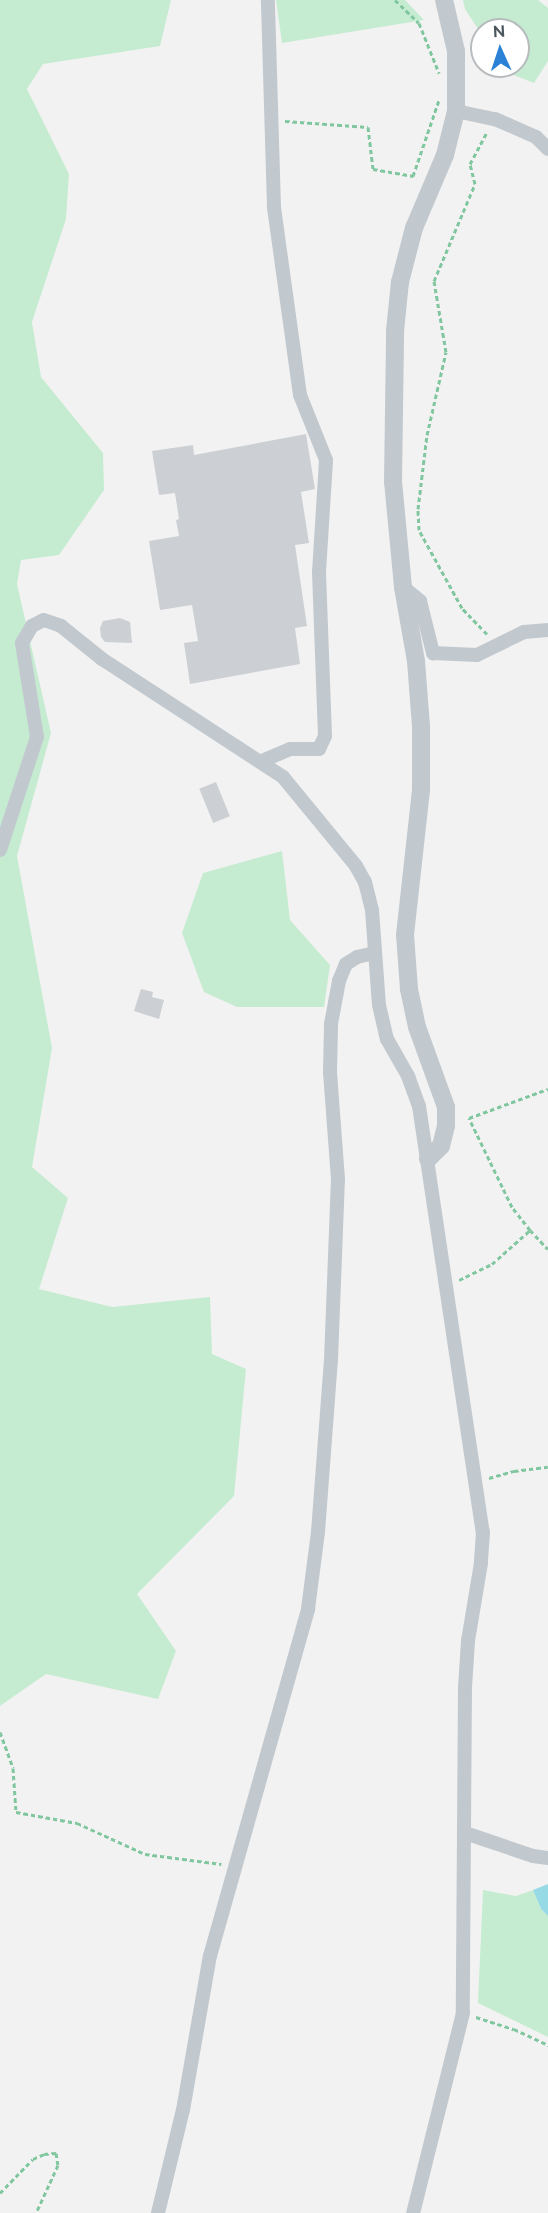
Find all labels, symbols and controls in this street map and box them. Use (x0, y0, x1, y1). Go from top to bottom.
north arrow (470, 18, 530, 78)
text: N (493, 22, 506, 41)

